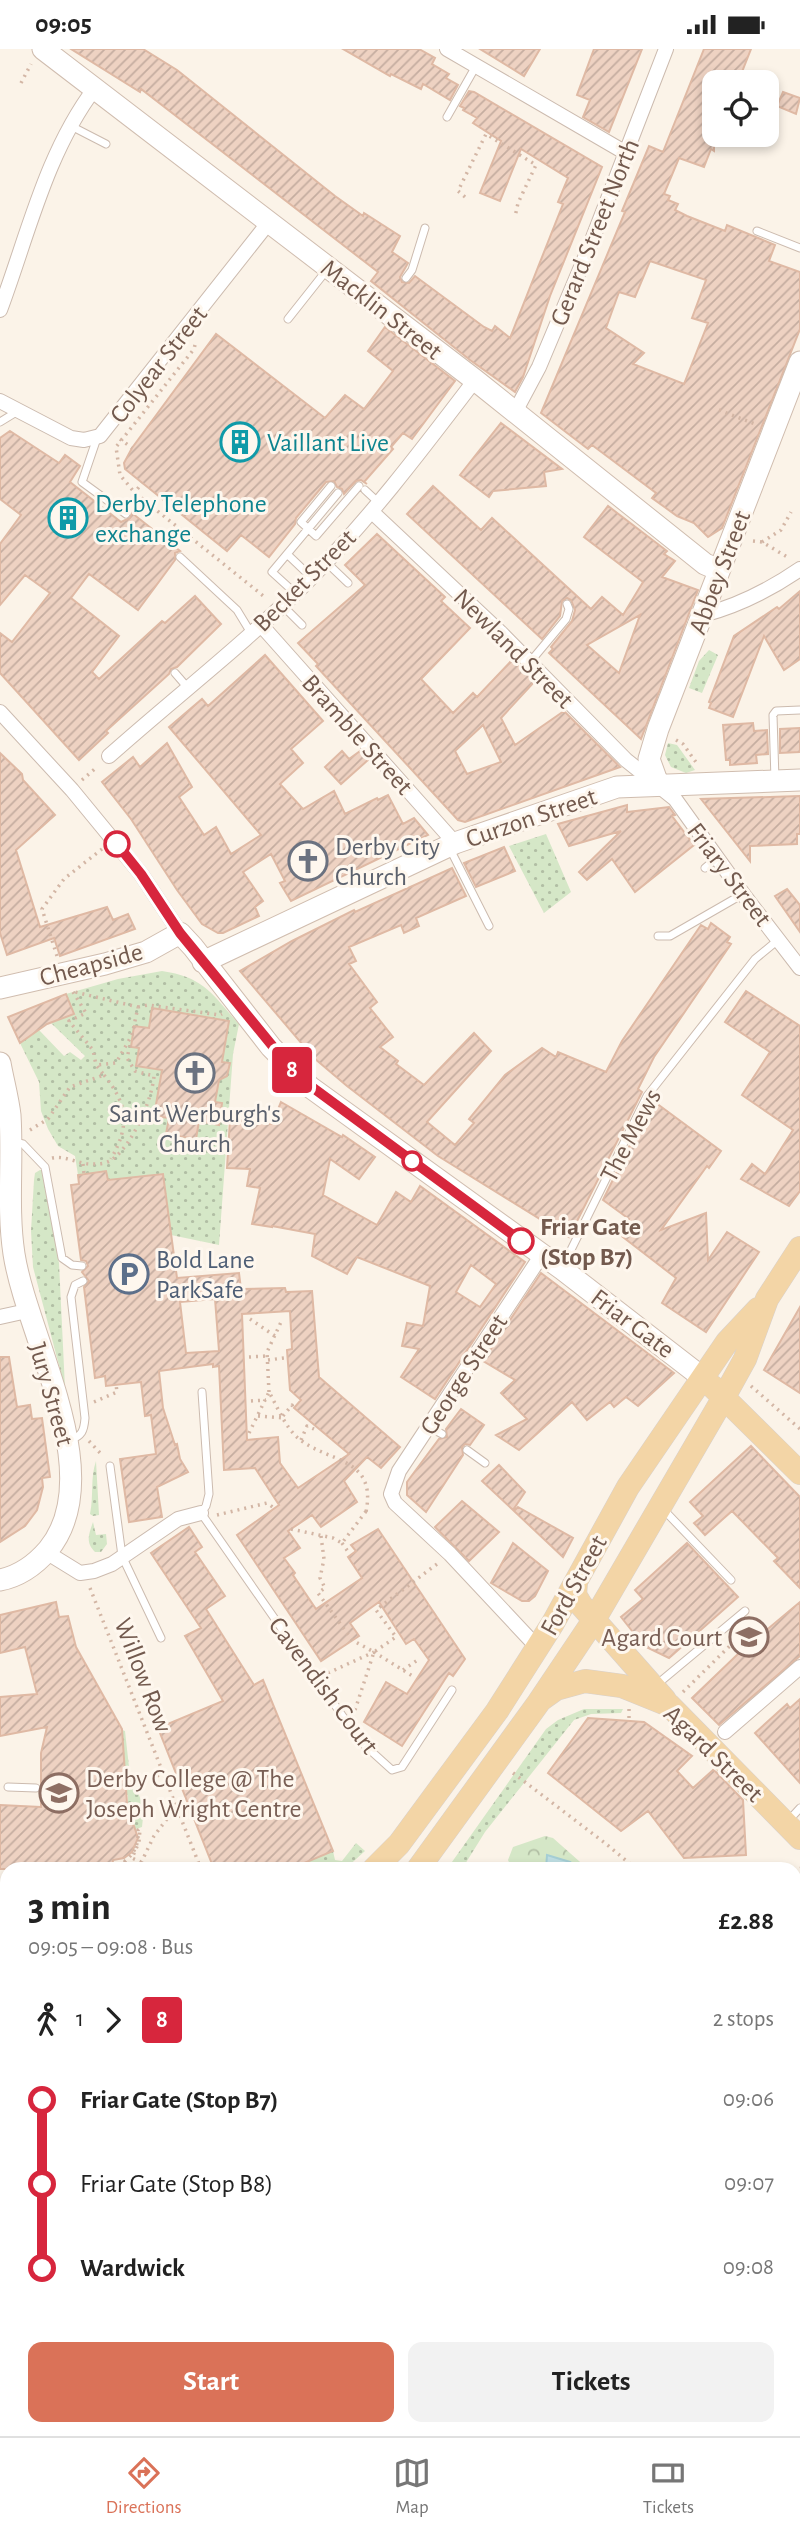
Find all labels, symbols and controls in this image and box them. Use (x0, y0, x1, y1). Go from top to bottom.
text: 09:05 (35, 11, 92, 37)
map controls (702, 70, 779, 147)
button: locate (702, 70, 779, 147)
street label: Gerard Street North (546, 135, 644, 329)
street label: Macklin Street (316, 255, 447, 365)
street label: Colyear Street (105, 301, 212, 428)
building icon: Vaillant Live (219, 421, 261, 463)
place label: Vaillant Live (267, 430, 389, 456)
place label: Derby Telephone exchange (95, 491, 267, 547)
building icon: Derby Telephone exchange (47, 497, 89, 539)
street label: Abbey Street (684, 507, 755, 638)
street label: Becket Street (249, 525, 361, 637)
street label: Newland Street (448, 584, 578, 714)
street label: Bramble Street (297, 670, 418, 800)
street label: Curzon Street (463, 783, 600, 852)
street label: Friary Street (682, 818, 776, 931)
unlabelled marker (104, 831, 130, 857)
place label: Derby City Church (335, 834, 440, 890)
church icon: Derby City Church (287, 840, 329, 882)
street label: Cheapside (37, 939, 146, 991)
line badge: 8 (269, 1047, 315, 1093)
church icon: Saint Werburgh's Church (174, 1052, 216, 1094)
text: 8 (286, 1058, 298, 1082)
street label: The Mews (596, 1085, 666, 1186)
place label: Saint Werburgh's Church (109, 1101, 281, 1157)
unlabelled marker (402, 1151, 422, 1171)
place label: Friar Gate (Stop B7) (540, 1214, 641, 1270)
marker: Friar Gate (Stop B7) (508, 1228, 534, 1254)
place label: Bold Lane ParkSafe (156, 1247, 255, 1303)
parking icon: Bold Lane ParkSafe (108, 1253, 150, 1295)
street label: Friar Gate (586, 1284, 679, 1363)
street label: George Street (415, 1310, 512, 1440)
street label: Jury Street (24, 1340, 78, 1449)
street label: Ford Street (536, 1531, 612, 1640)
street label: Cavendish Court (264, 1612, 383, 1759)
street label: Willow Row (109, 1615, 177, 1736)
school or university icon: Agard Court (728, 1616, 770, 1658)
place label: Agard Court (601, 1625, 722, 1651)
street label: Agard Street (659, 1700, 768, 1807)
place label: Derby College @ The Joseph Wright Centre (86, 1766, 302, 1822)
school or university icon: Derby College @ The Joseph Wright Centre (38, 1772, 80, 1814)
text: 3 min (28, 1889, 111, 1927)
text: £2.88 (719, 1908, 774, 1934)
text: 09:05 – 09:08 · Bus (28, 1936, 193, 1959)
icon: walk (28, 2001, 66, 2039)
icon: forward (94, 2001, 132, 2039)
text: 1 (76, 2008, 84, 2031)
text: 8 (156, 2008, 168, 2032)
text: 2 stops (713, 2008, 774, 2031)
text: Friar Gate (Stop B7) (80, 2087, 279, 2113)
text: 09:06 (723, 2088, 774, 2111)
text: Friar Gate (Stop B8) (80, 2171, 273, 2197)
text: 09:07 (724, 2172, 774, 2195)
text: Wardwick (80, 2255, 185, 2281)
text: 09:08 (723, 2256, 774, 2279)
button: Start (28, 2342, 394, 2422)
button: Tickets (408, 2342, 774, 2422)
tab: Directions (106, 2454, 182, 2519)
tab: Map (393, 2454, 431, 2519)
tab: Tickets (643, 2454, 694, 2519)

